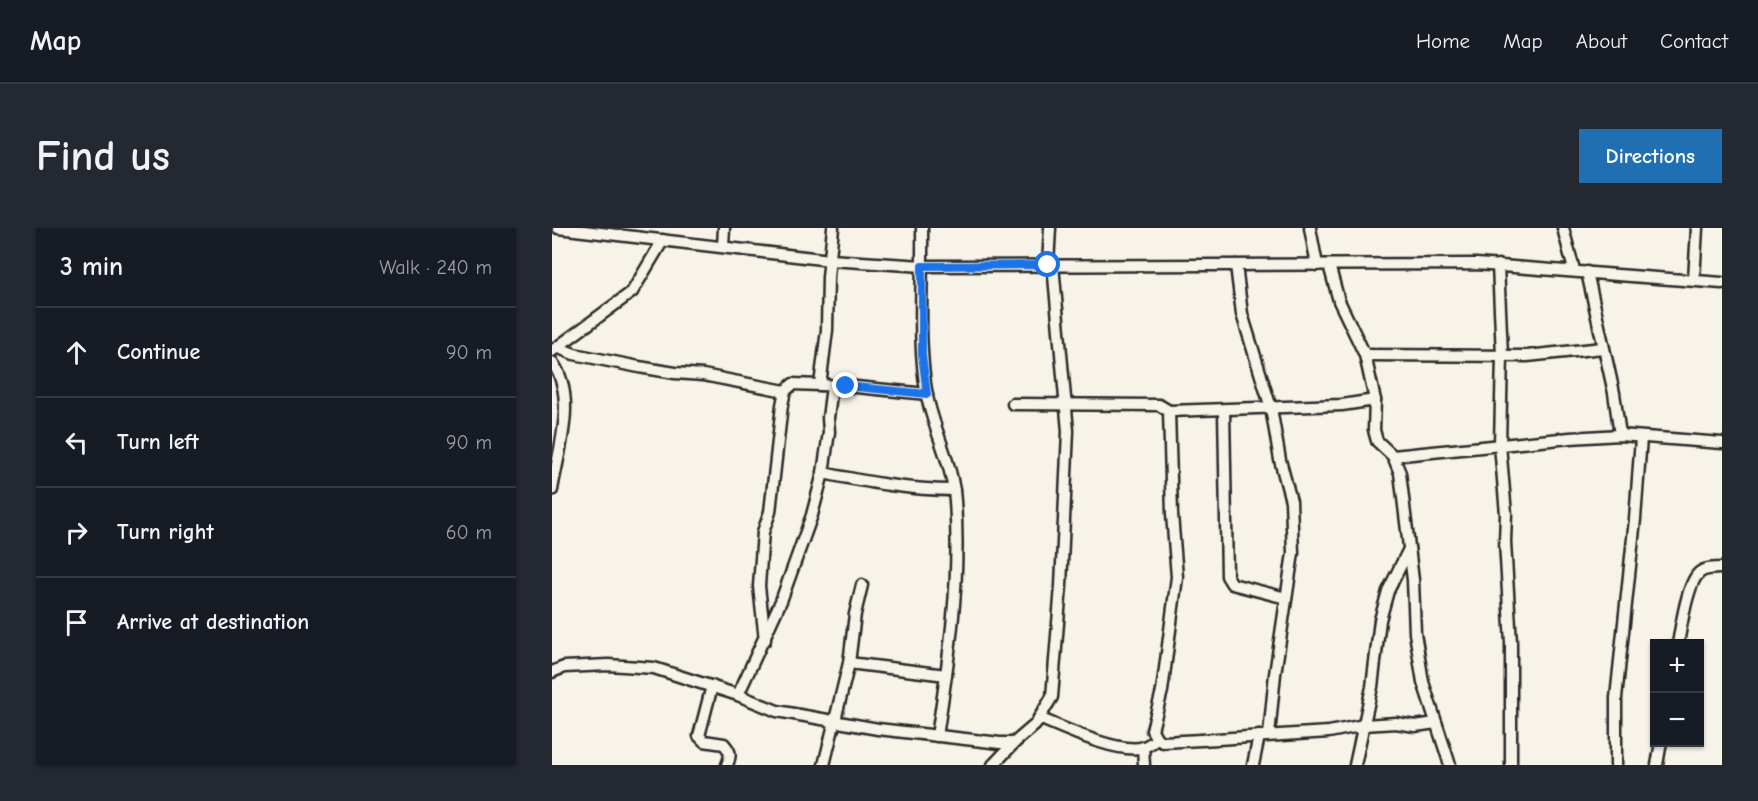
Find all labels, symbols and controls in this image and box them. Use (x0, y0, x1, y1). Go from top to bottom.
text: Map (30, 25, 81, 57)
text: Home (1416, 29, 1470, 53)
text: Map (1503, 29, 1543, 53)
text: About (1576, 29, 1627, 53)
text: Contact (1660, 29, 1728, 53)
button: Directions (1579, 129, 1722, 183)
text: Find us (36, 132, 170, 181)
route start (1034, 251, 1060, 277)
text: 3 min (60, 252, 123, 282)
text: Walk · 240 m (379, 256, 492, 279)
icon: ahead (60, 336, 93, 369)
text: Continue (117, 339, 200, 365)
text: 90 m (446, 341, 492, 364)
route end (832, 372, 858, 398)
icon: left (60, 426, 93, 459)
text: Turn left (117, 429, 199, 455)
text: 90 m (446, 431, 492, 454)
icon: right (60, 516, 93, 549)
text: Turn right (117, 519, 214, 545)
text: 60 m (446, 521, 492, 544)
icon: arrive (60, 606, 93, 639)
text: Arrive at destination (117, 609, 309, 635)
map controls (1650, 639, 1704, 747)
button: + (1650, 639, 1704, 693)
button: − (1650, 693, 1704, 747)

